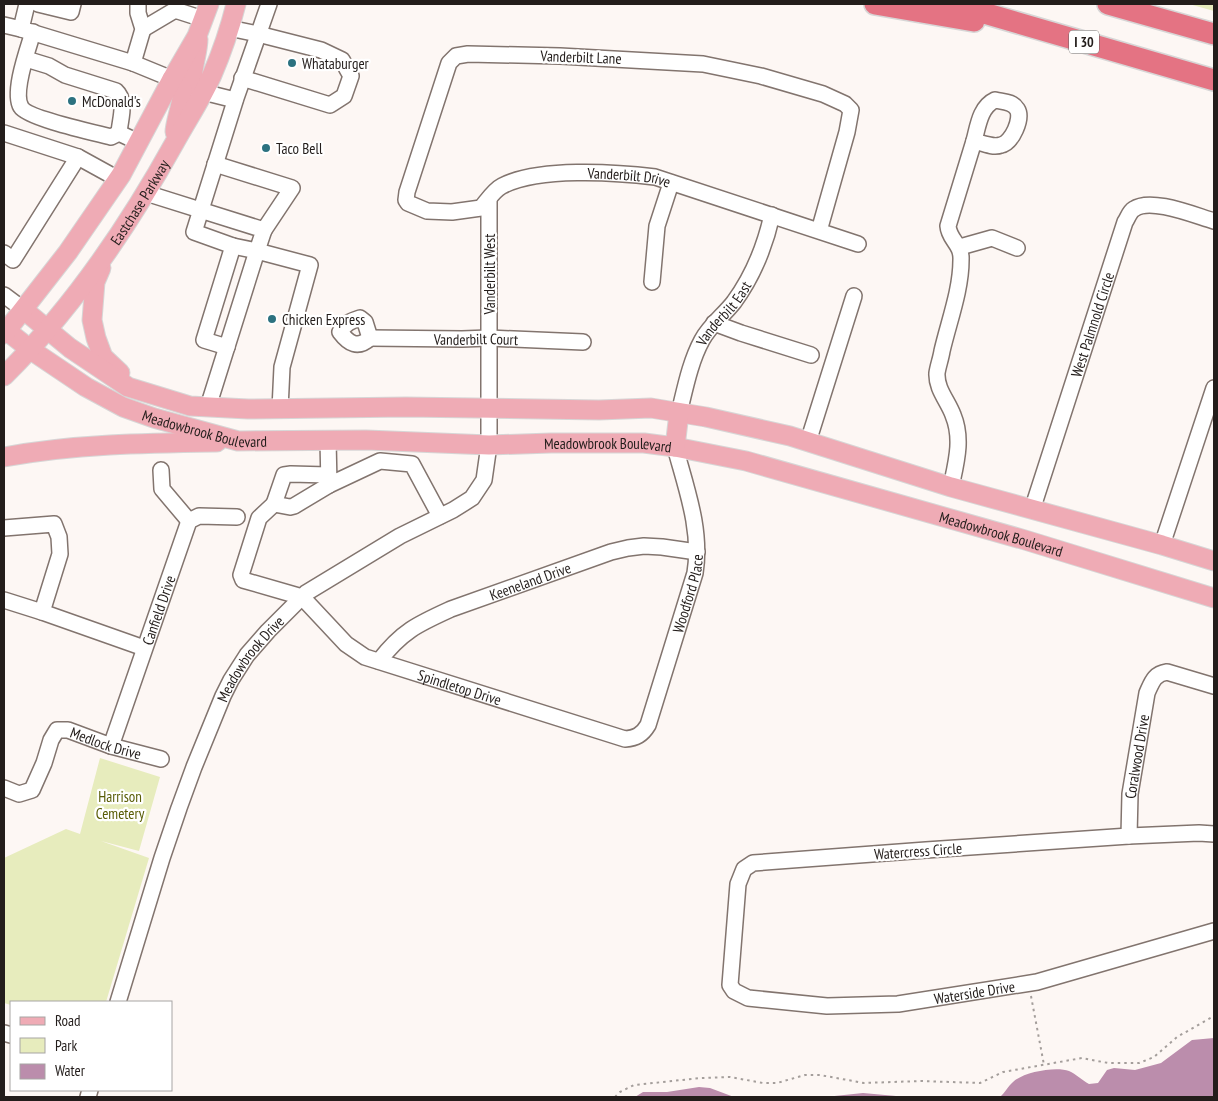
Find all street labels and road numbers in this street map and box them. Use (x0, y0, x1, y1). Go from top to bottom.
road number: I 30 (1069, 31, 1099, 54)
street label: Vanderbilt Lane (539, 46, 622, 68)
street label: Eastchase Parkway (106, 156, 173, 248)
street label: Vanderbilt Drive (586, 163, 673, 191)
street label: Vanderbilt West (480, 234, 499, 315)
street label: West Palmnold Circle (1066, 269, 1118, 379)
street label: Vanderbilt East (691, 277, 755, 350)
street label: Vanderbilt Court (433, 328, 519, 349)
street label: Meadowbrook Boulevard (140, 405, 267, 450)
street label: Meadowbrook Boulevard (544, 433, 673, 456)
street label: Meadowbrook Boulevard (937, 507, 1065, 561)
street label: Woodford Place (668, 554, 706, 635)
street label: Keeneland Drive (487, 558, 573, 604)
street label: Canfield Drive (137, 573, 179, 647)
street label: Meadowbrook Drive (212, 611, 288, 704)
street label: Spindletop Drive (416, 665, 504, 709)
street label: Coralwood Drive (1120, 713, 1153, 799)
street label: Medlock Drive (68, 722, 143, 763)
street label: Watercress Circle (873, 838, 963, 864)
street label: Waterside Drive (933, 976, 1016, 1008)

